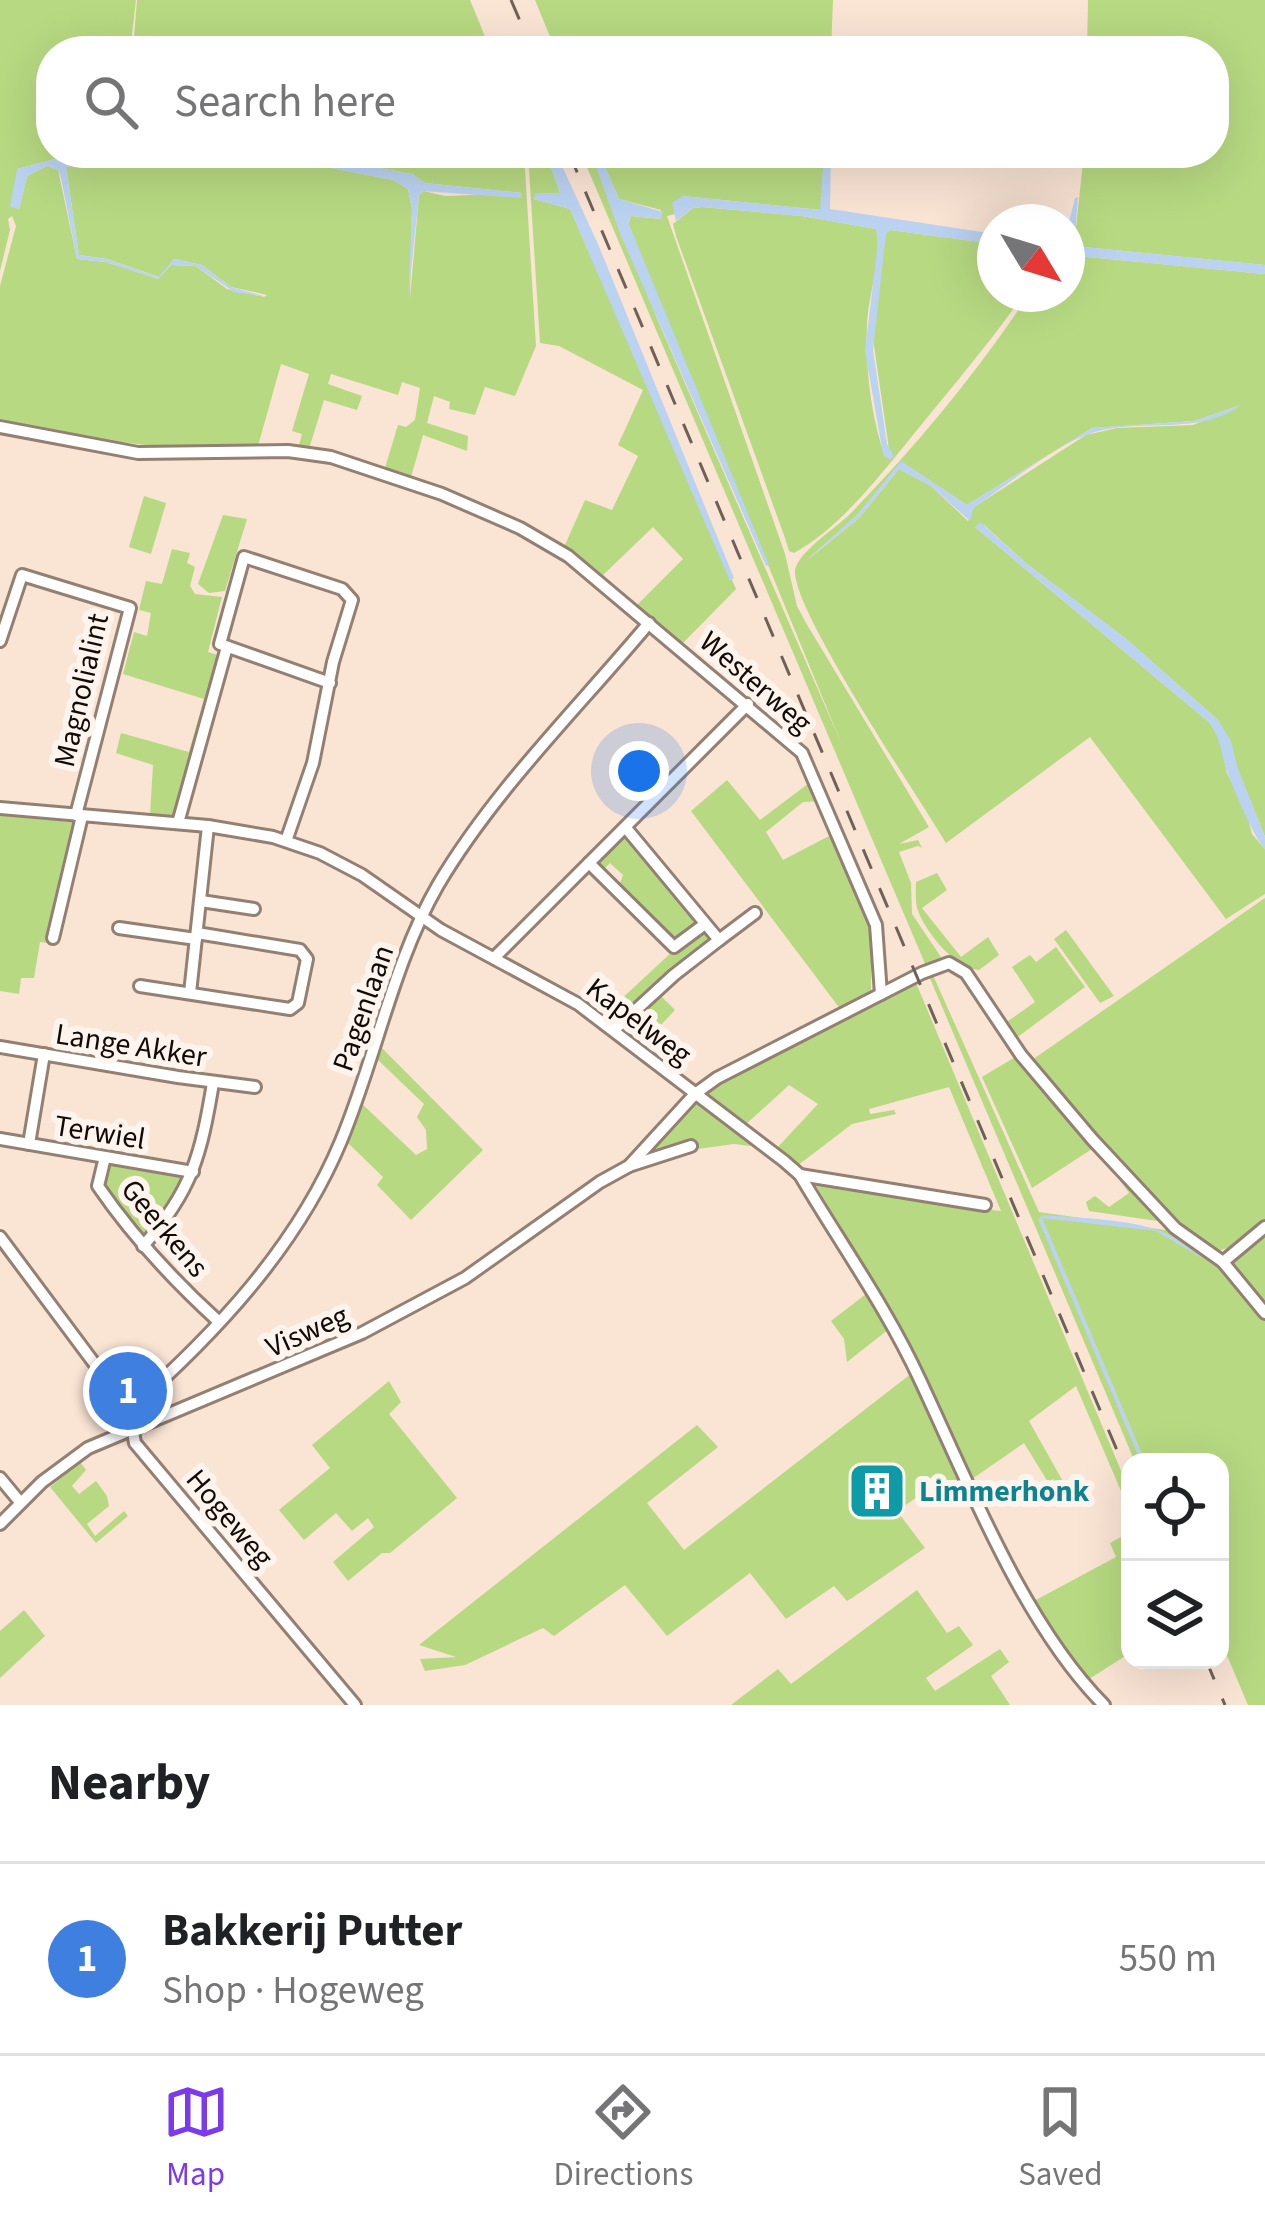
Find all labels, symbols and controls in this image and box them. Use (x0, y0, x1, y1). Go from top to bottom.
search box (36, 36, 1229, 168)
icon: search (78, 69, 144, 135)
text: Search here (174, 70, 396, 134)
north arrow (977, 204, 1085, 312)
street label: Magnolialint (43, 609, 120, 771)
street label: Westerweg (690, 621, 822, 744)
your location (609, 741, 669, 801)
street label: Pagenlaan (322, 939, 405, 1077)
street label: Kapelweg (577, 967, 701, 1076)
street label: Lange Akker (52, 1012, 210, 1079)
street label: Terwiel (51, 1104, 148, 1161)
street label: Geerkens (111, 1170, 219, 1287)
street label: Visweg (259, 1294, 355, 1369)
pin: 1 (89, 1346, 167, 1436)
map controls (1121, 1453, 1229, 1669)
button: locate (1121, 1453, 1229, 1561)
street label: Hogeweg (176, 1460, 284, 1577)
building icon: Limmerhonk (846, 1460, 908, 1522)
place label: Limmerhonk (919, 1470, 1090, 1513)
button: layers (1121, 1561, 1229, 1669)
text: Nearby (48, 1747, 210, 1819)
text: Bakkerij Putter (162, 1899, 463, 1963)
text: 1 (77, 1931, 97, 1987)
text: 550 m (1119, 1931, 1217, 1987)
text: Shop · Hogeweg (162, 1963, 424, 2019)
tab: Map (163, 2079, 229, 2198)
tab: Directions (554, 2079, 693, 2198)
tab: Saved (1018, 2079, 1102, 2198)

